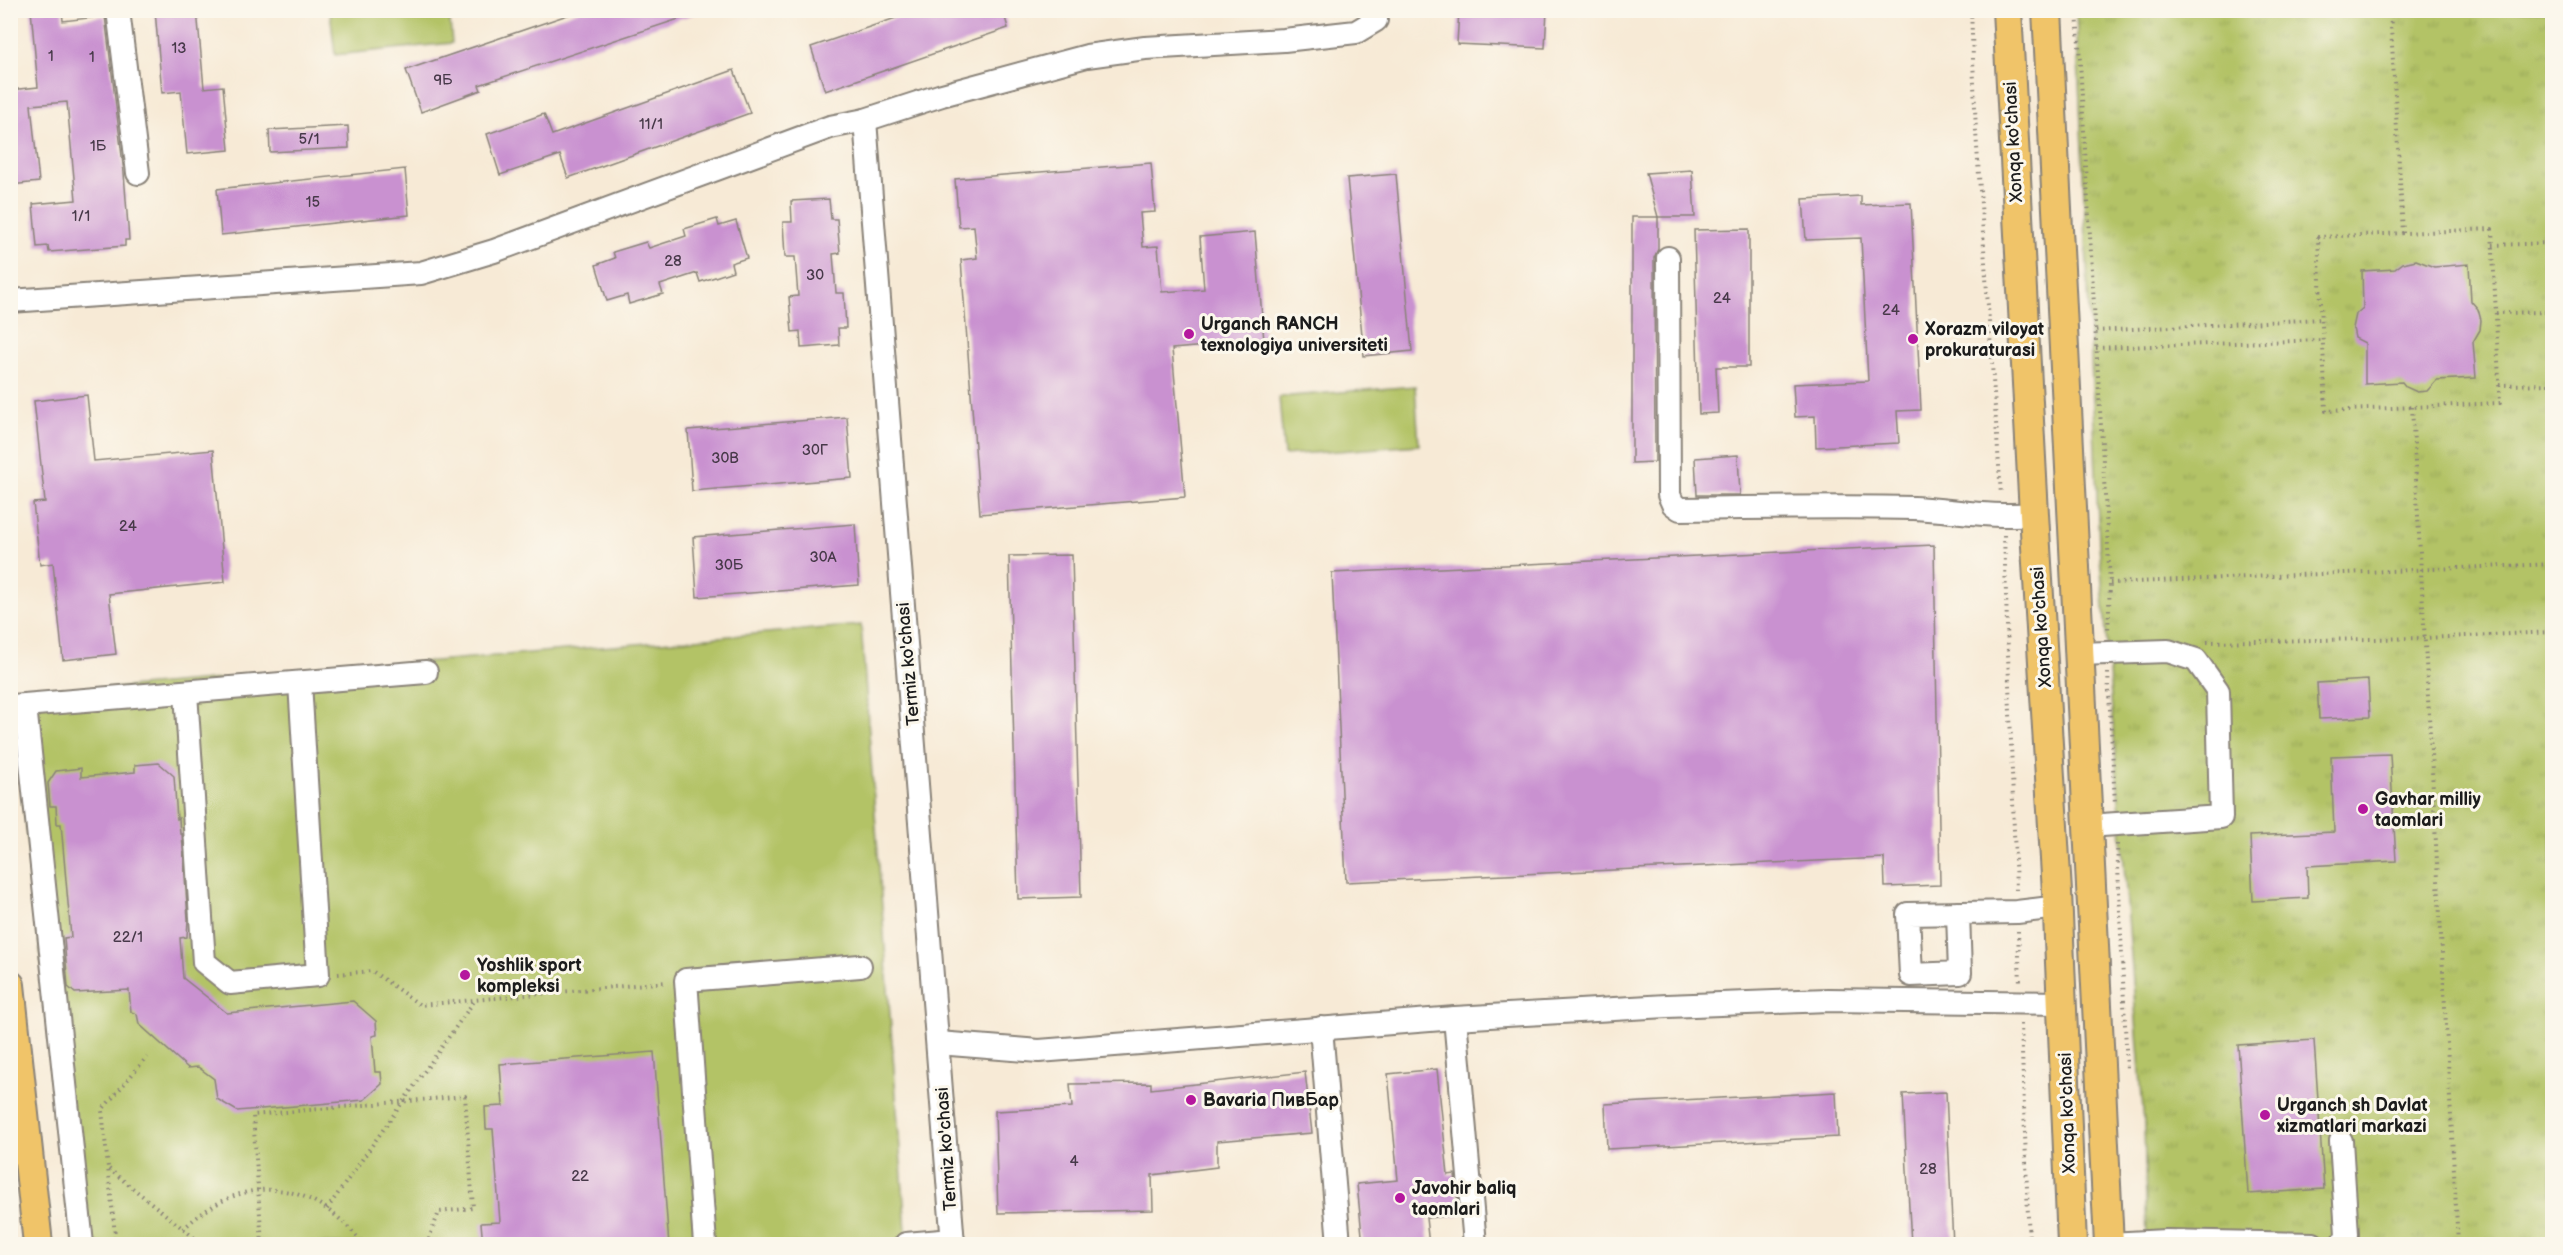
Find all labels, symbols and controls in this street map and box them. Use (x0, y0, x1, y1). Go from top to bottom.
house number: 13 (171, 39, 187, 58)
house number: 1 (48, 47, 54, 66)
house number: 1 (89, 48, 95, 67)
house number: 9Б (433, 71, 453, 90)
street label: Xonqa ko'chasi (2000, 81, 2027, 204)
house number: 11/1 (639, 115, 663, 134)
house number: 5/1 (298, 130, 320, 149)
house number: 1Б (90, 137, 107, 156)
house number: 15 (306, 193, 320, 212)
house number: 1/1 (72, 207, 90, 226)
house number: 28 (664, 252, 682, 271)
house number: 30 (806, 266, 824, 285)
house number: 24 (1713, 289, 1731, 308)
house number: 24 (1882, 301, 1900, 320)
place label: Urganch RANCH texnologiya universiteti (1200, 314, 1388, 356)
place label: Xorazm viloyat prokuraturasi (1925, 319, 2044, 361)
marker: Urganch RANCH texnologiya universiteti (1182, 327, 1196, 341)
marker: Xorazm viloyat prokuraturasi (1906, 332, 1920, 346)
house number: 30Г (802, 441, 829, 460)
house number: 30В (711, 449, 739, 468)
house number: 24 (119, 517, 137, 536)
house number: 30А (809, 548, 837, 567)
house number: 30Б (715, 556, 744, 575)
street label: Xonqa ko'chasi (2027, 566, 2056, 689)
street label: Termiz ko'chasi (893, 601, 924, 727)
place label: Gavhar milliy taomlari (2374, 789, 2482, 831)
marker: Gavhar milliy taomlari (2356, 802, 2370, 816)
house number: 22/1 (113, 928, 143, 947)
place label: Yoshlik sport kompleksi (477, 955, 581, 997)
marker: Yoshlik sport kompleksi (458, 968, 472, 982)
street label: Xonqa ko'chasi (2055, 1052, 2080, 1175)
street label: Termiz ko'chasi (932, 1087, 961, 1211)
place label: Bavaria ПивБар (1203, 1090, 1339, 1111)
marker: Bavaria ПивБар (1184, 1093, 1198, 1107)
place label: Urganch sh Davlat xizmatlari markazi (2277, 1095, 2428, 1137)
marker: Urganch sh Davlat xizmatlari markazi (2258, 1108, 2272, 1122)
house number: 4 (1069, 1152, 1079, 1171)
house number: 28 (1919, 1160, 1937, 1179)
house number: 22 (571, 1167, 589, 1186)
place label: Javohir baliq taomlari (1411, 1178, 1516, 1220)
marker: Javohir baliq taomlari (1393, 1191, 1407, 1205)

